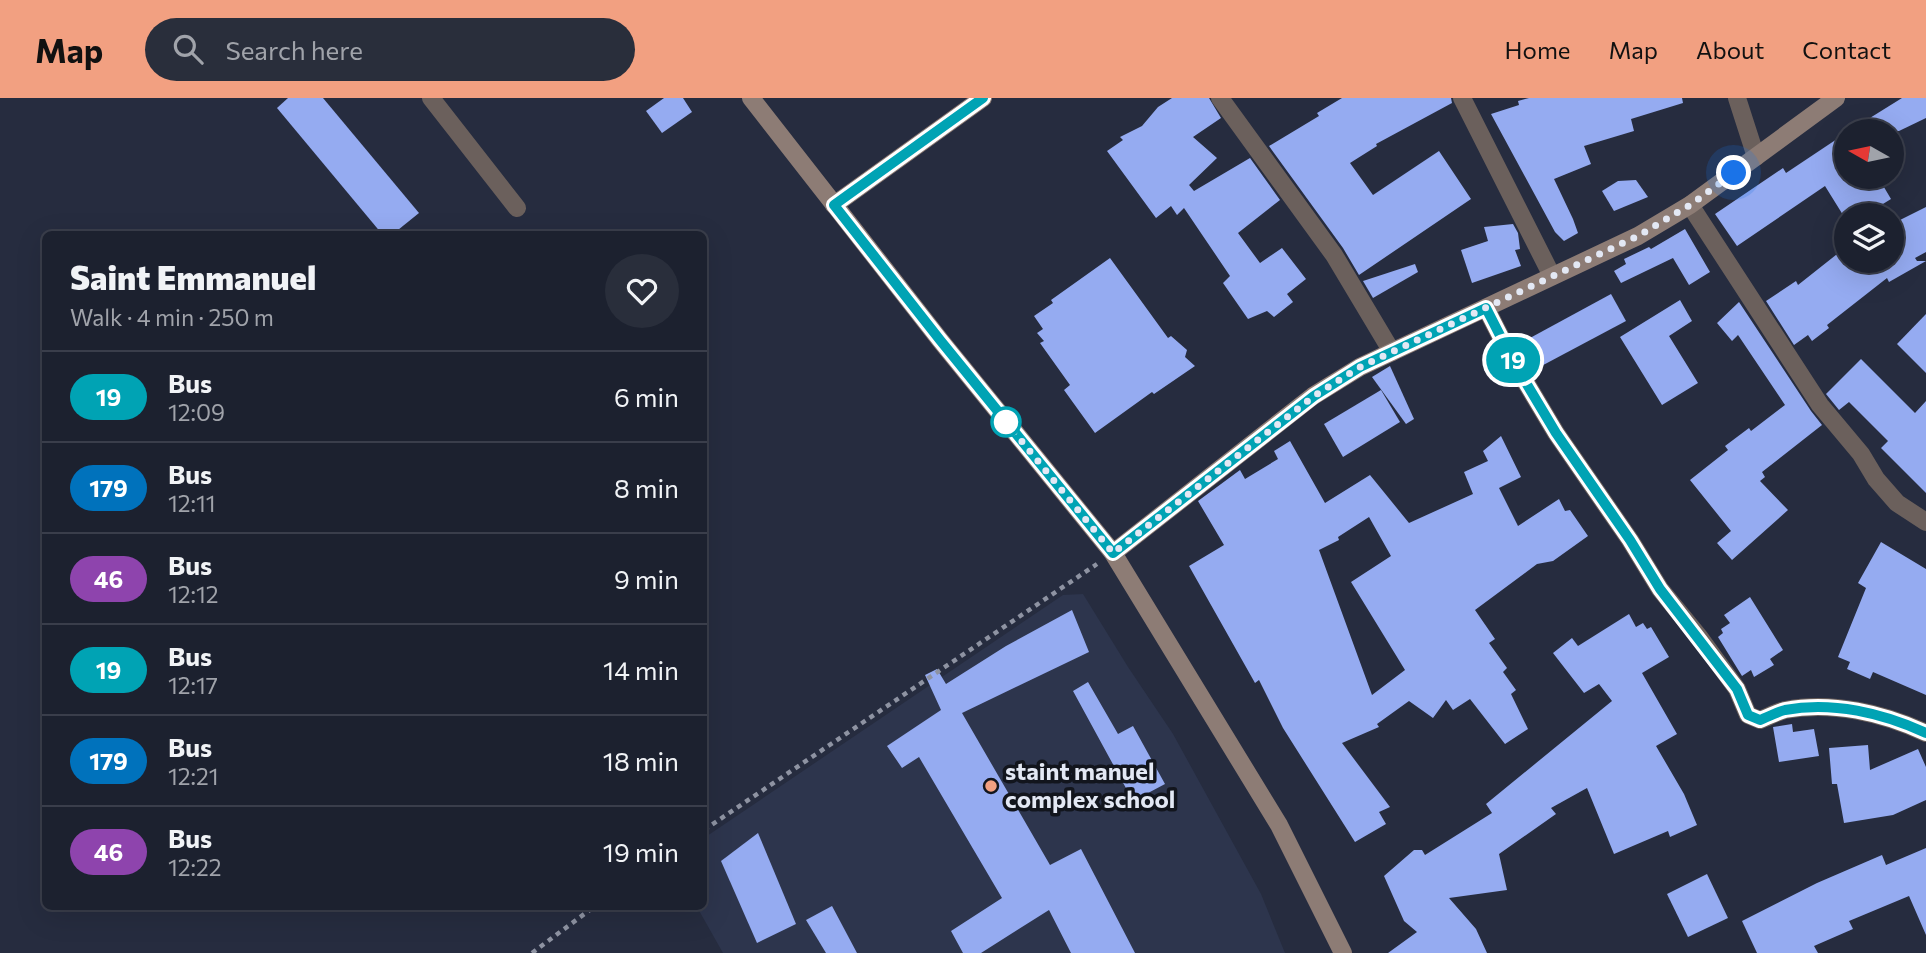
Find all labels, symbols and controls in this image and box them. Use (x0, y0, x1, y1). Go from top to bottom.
search box (145, 18, 635, 81)
text: Map (35, 29, 103, 70)
icon: search (169, 30, 207, 68)
text: Search here (225, 34, 363, 65)
text: Home (1505, 35, 1571, 64)
text: Map (1609, 35, 1658, 64)
text: About (1696, 35, 1764, 64)
text: Contact (1802, 35, 1891, 64)
north arrow (1834, 119, 1904, 189)
map controls (1834, 119, 1904, 273)
your location (1716, 155, 1751, 190)
button: layers (1834, 203, 1904, 273)
button: heart (605, 254, 679, 328)
text: Saint Emmanuel (70, 256, 316, 297)
text: Walk · 4 min · 250 m (70, 303, 274, 331)
line badge: 19 (1482, 337, 1544, 383)
text: 19 (1500, 345, 1526, 374)
text: Bus (168, 367, 212, 398)
text: 6 min (614, 381, 679, 412)
text: 19 (96, 382, 121, 411)
text: 12:09 (168, 398, 225, 426)
unlabelled marker (991, 407, 1021, 437)
text: Bus (168, 458, 212, 489)
text: 8 min (614, 472, 679, 503)
text: 179 (89, 473, 128, 502)
text: 12:11 (168, 489, 216, 517)
text: Bus (168, 549, 212, 580)
text: 9 min (614, 563, 679, 594)
text: 46 (94, 564, 123, 593)
text: 12:12 (168, 580, 219, 608)
text: Bus (168, 640, 212, 671)
text: 14 min (603, 654, 679, 685)
text: 19 (96, 655, 121, 684)
text: 12:17 (168, 671, 218, 699)
text: Bus (168, 731, 212, 762)
text: 18 min (603, 745, 679, 776)
text: 179 (89, 746, 128, 775)
place label: staint manuel complex school (1005, 756, 1175, 813)
text: 12:21 (168, 762, 219, 790)
marker: staint manuel complex school (983, 778, 999, 794)
text: Bus (168, 822, 212, 853)
text: 19 min (603, 836, 679, 867)
text: 46 (94, 837, 123, 866)
text: 12:22 (168, 853, 222, 881)

